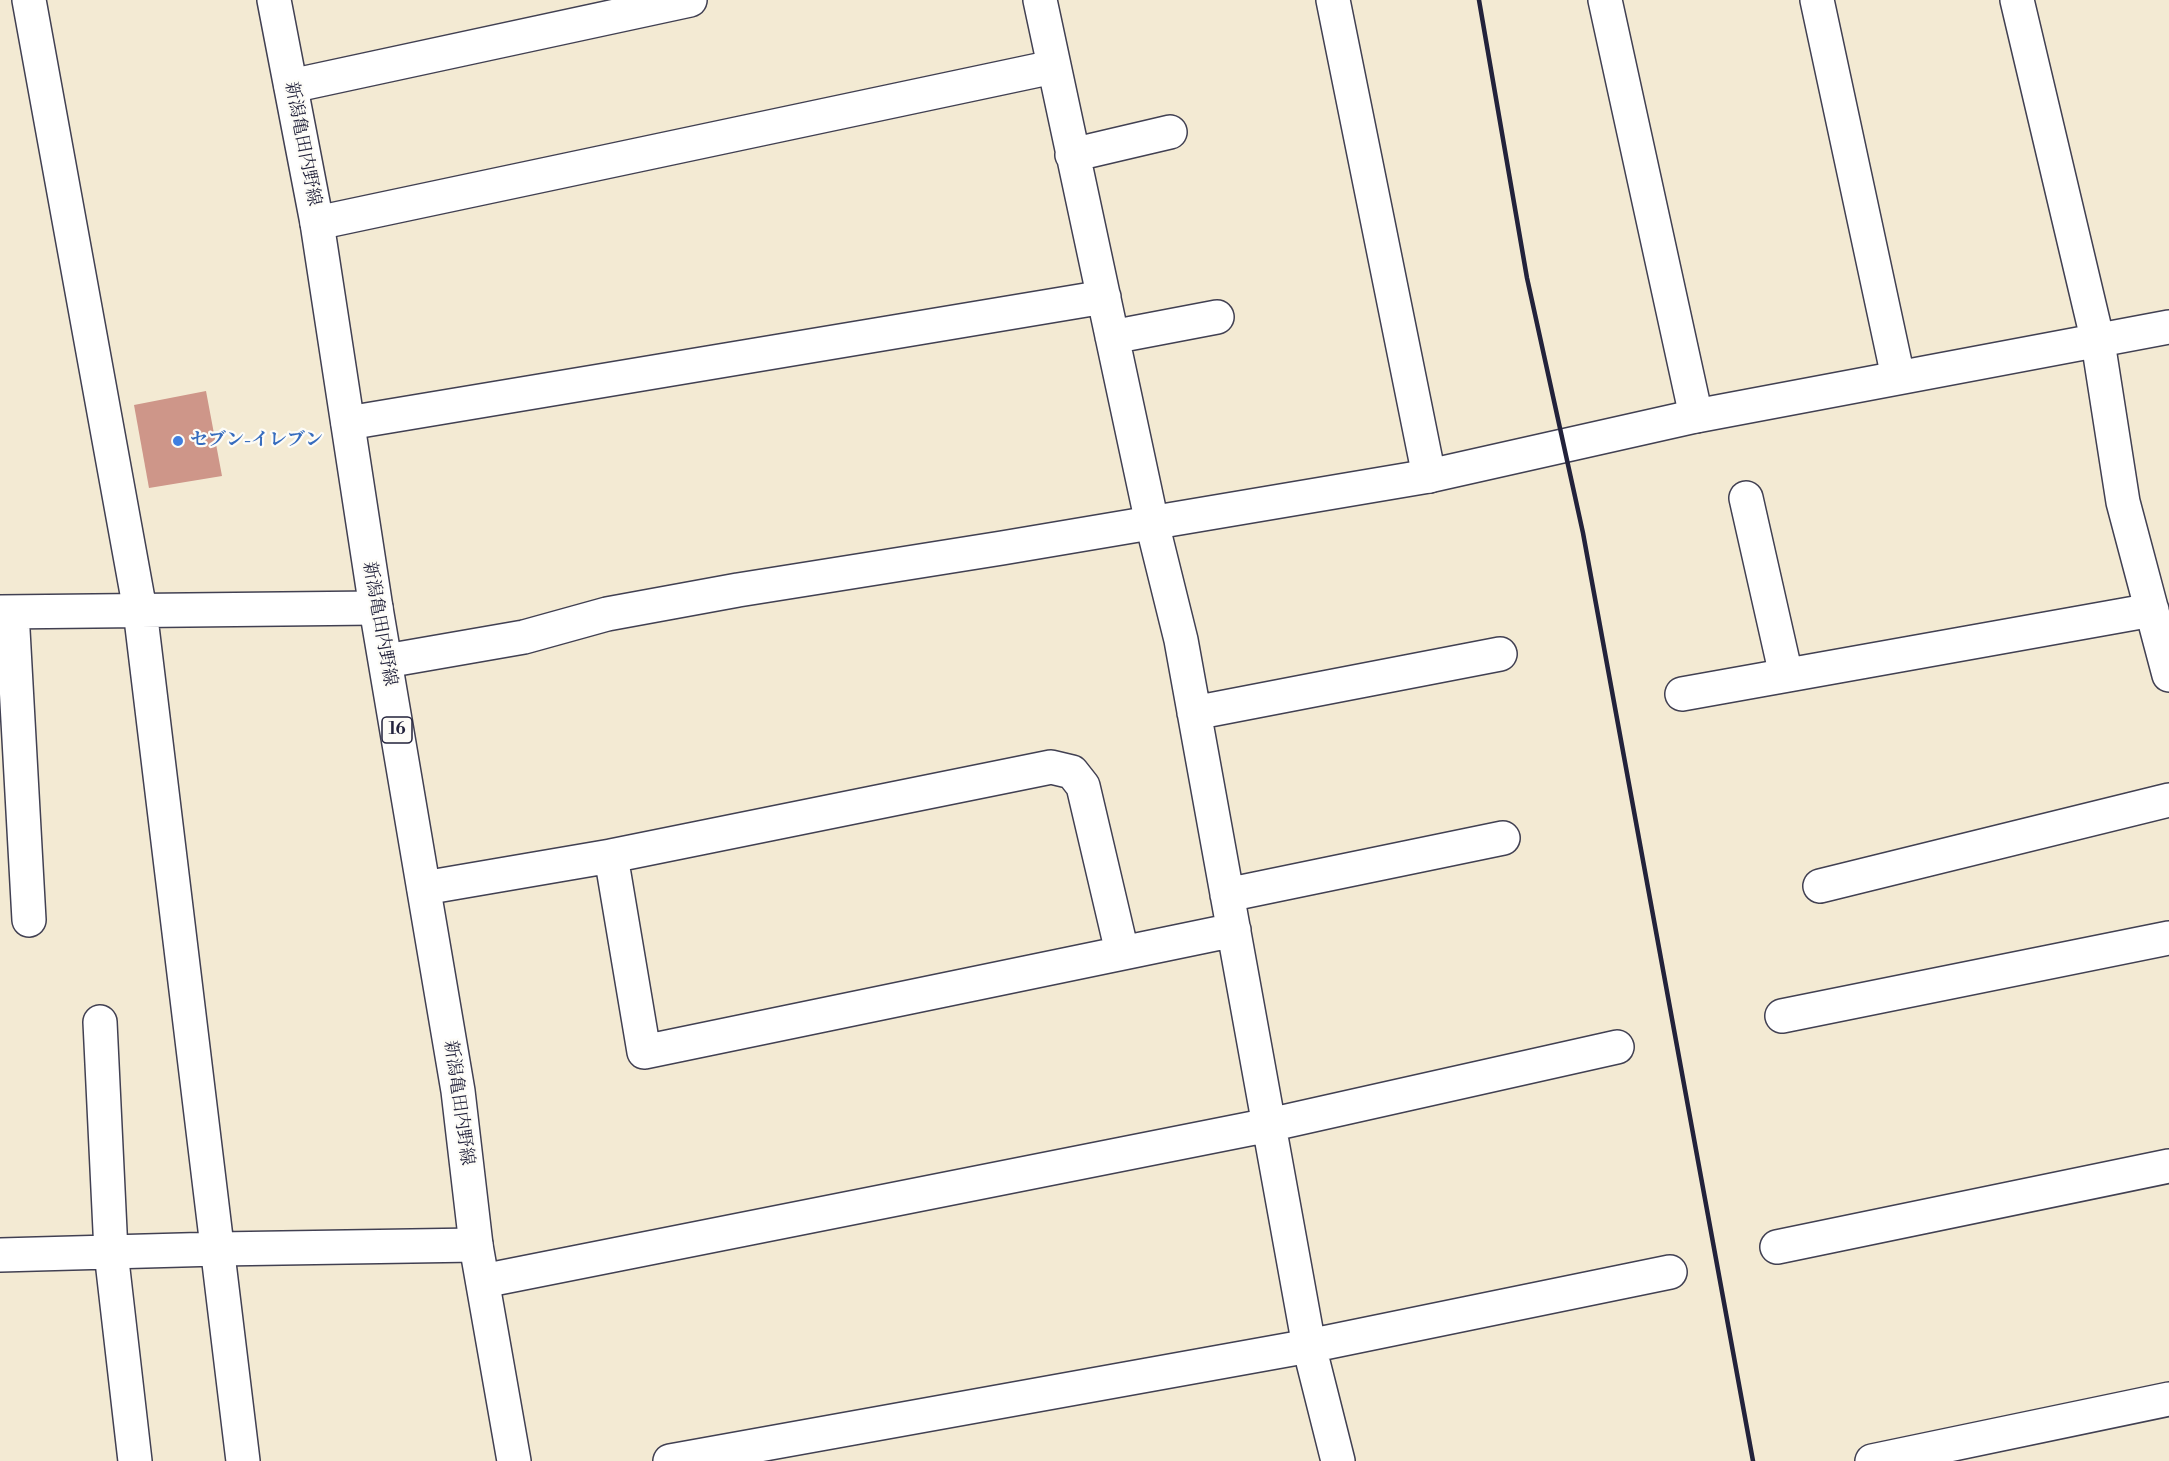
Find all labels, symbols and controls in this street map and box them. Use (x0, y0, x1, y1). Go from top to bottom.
street label: 新潟亀田内野線 (279, 80, 325, 208)
place label: セブン-イレブン (190, 430, 323, 452)
marker: セブン-イレブン (171, 434, 185, 448)
street label: 新潟亀田内野線 (357, 560, 401, 688)
road number: 16 (382, 717, 412, 743)
street label: 新潟亀田内野線 (439, 1039, 477, 1167)

